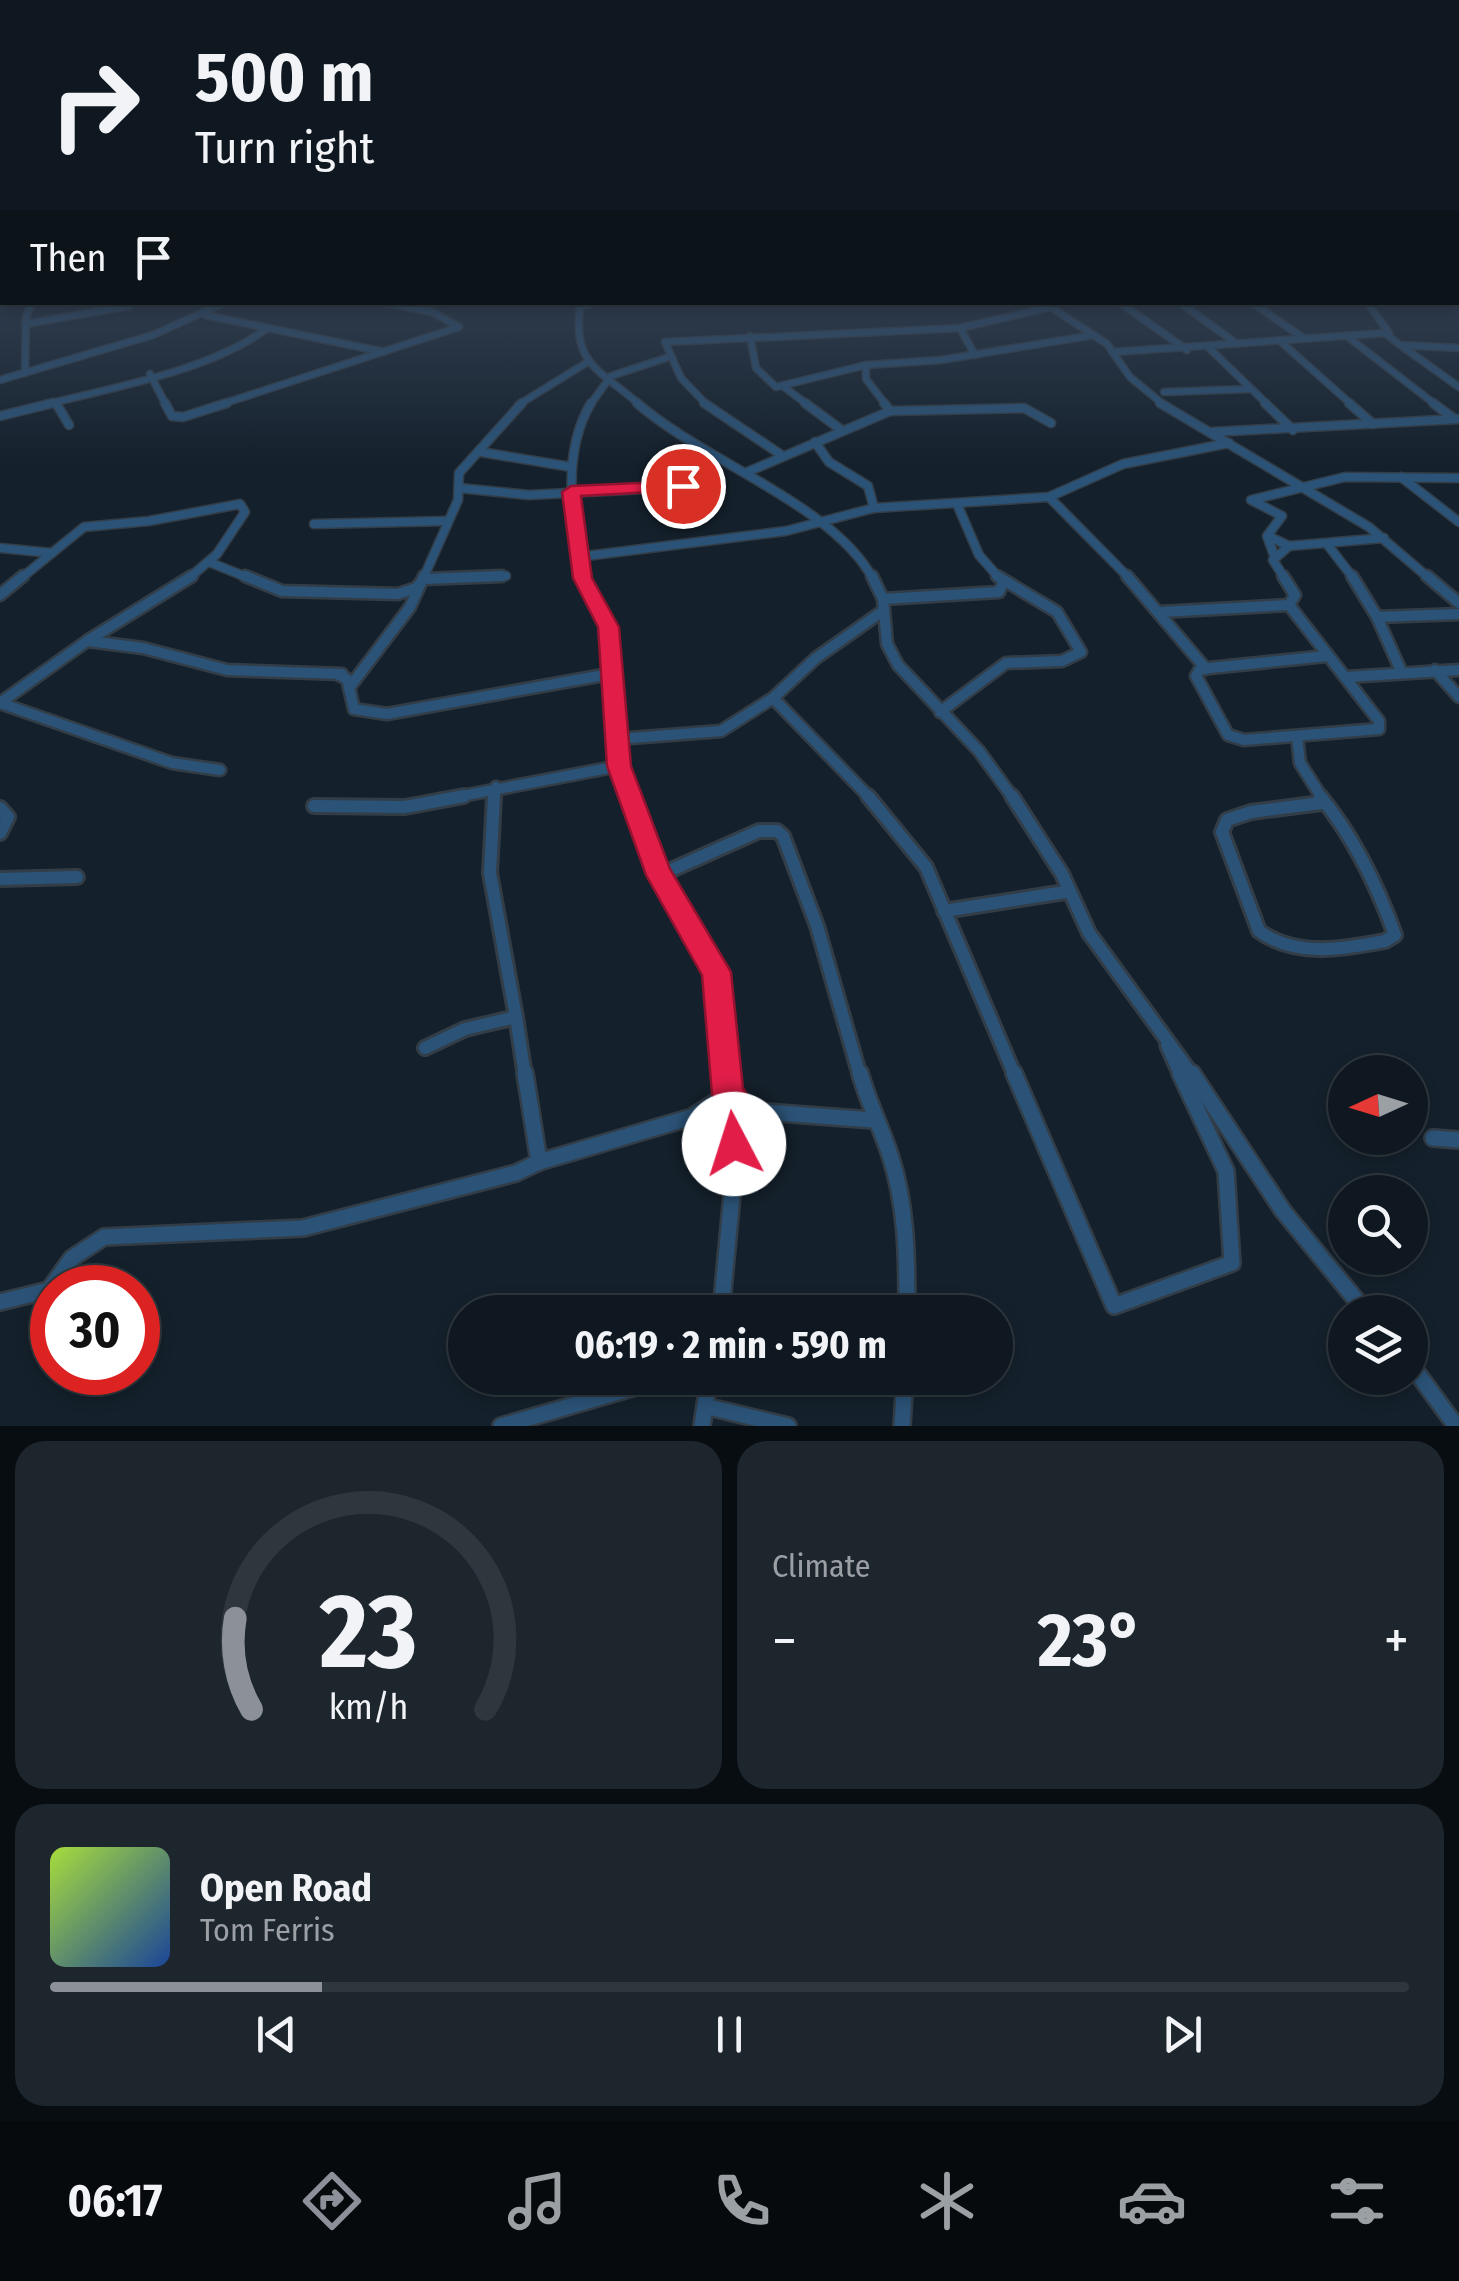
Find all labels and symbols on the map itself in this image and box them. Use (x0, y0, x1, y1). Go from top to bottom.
pin (641, 444, 726, 529)
north arrow (1328, 1055, 1428, 1155)
position arrow (682, 1092, 786, 1196)
speed limit sign: 30 (30, 1265, 160, 1395)

